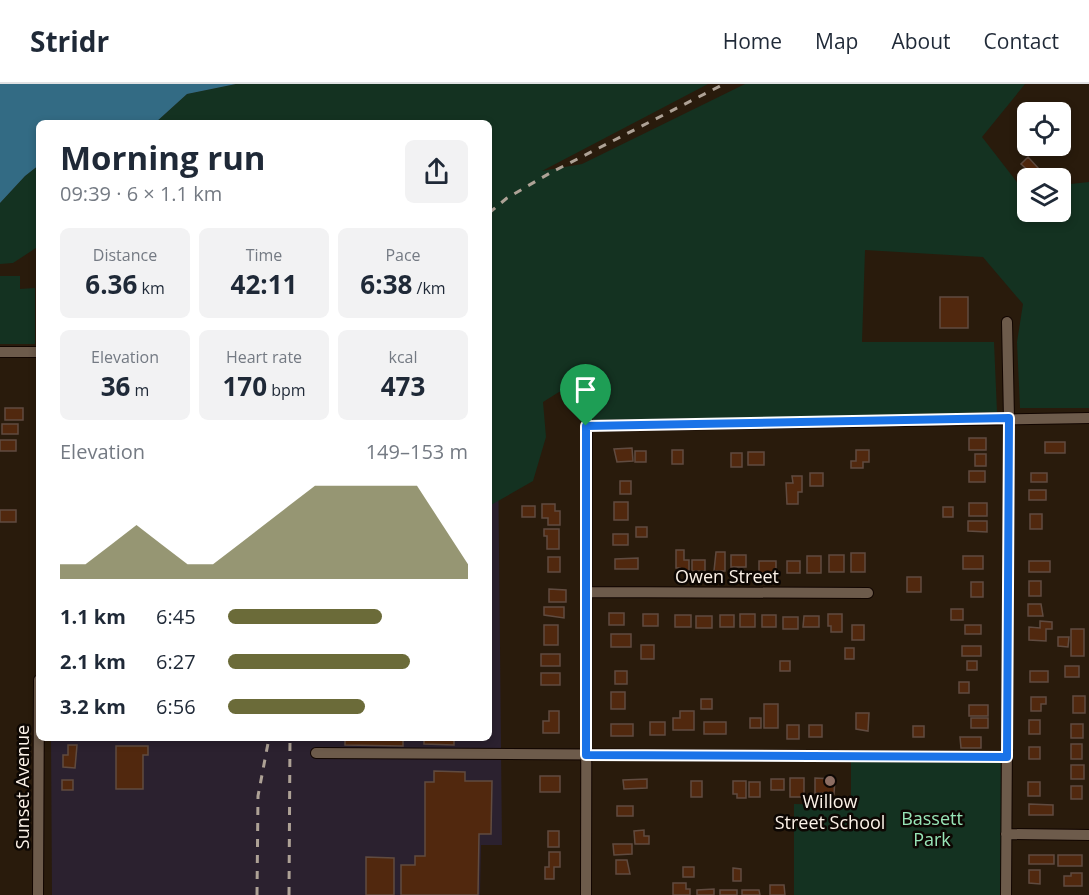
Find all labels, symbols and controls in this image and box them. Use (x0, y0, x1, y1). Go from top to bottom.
text: Stridr (30, 22, 109, 60)
text: Home (723, 27, 782, 55)
text: Map (815, 27, 858, 55)
text: About (891, 27, 951, 55)
text: Contact (984, 27, 1059, 55)
map controls (1017, 102, 1071, 222)
button: locate (1017, 102, 1071, 156)
text: Morning run (60, 135, 266, 180)
button: share (405, 140, 468, 203)
button: layers (1017, 168, 1071, 222)
text: 09:39 · 6 × 1.1 km (60, 180, 222, 207)
text: Distance (93, 244, 157, 266)
text: Time (246, 244, 282, 266)
text: Pace (385, 244, 421, 266)
text: 6.36 (85, 266, 137, 302)
text: 42:11 (231, 266, 297, 302)
text: 6:38 (360, 266, 412, 302)
text: km (137, 277, 165, 299)
text: /km (412, 277, 446, 299)
text: Elevation (91, 346, 159, 368)
text: Heart rate (226, 346, 302, 368)
text: kcal (389, 346, 418, 368)
pin (560, 364, 611, 426)
text: 36 (101, 368, 130, 404)
text: 170 (222, 368, 267, 404)
text: 473 (381, 368, 425, 404)
icon: arrive (569, 373, 602, 406)
text: m (130, 379, 149, 401)
text: bpm (267, 379, 306, 401)
text: Elevation (60, 438, 145, 465)
text: 149–153 m (366, 438, 468, 465)
street label: Owen Street (675, 564, 779, 588)
text: 1.1 km (60, 603, 126, 630)
text: 6:45 (156, 603, 196, 630)
text: 2.1 km (60, 648, 126, 675)
text: 6:27 (156, 648, 196, 675)
text: 3.2 km (60, 693, 126, 720)
text: 6:56 (156, 693, 196, 720)
street label: Sunset Avenue (10, 725, 34, 849)
marker: Willow Street School (823, 774, 837, 788)
place label: Willow Street School (775, 789, 885, 834)
park label: Bassett Park (901, 806, 963, 851)

